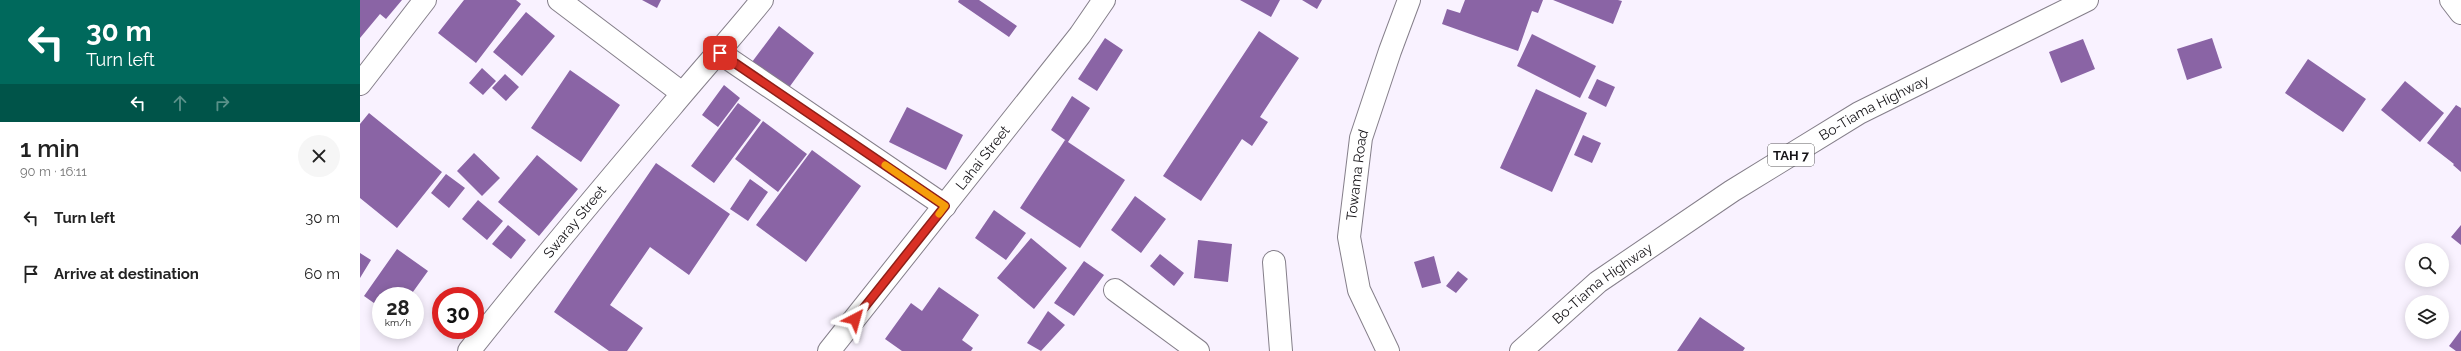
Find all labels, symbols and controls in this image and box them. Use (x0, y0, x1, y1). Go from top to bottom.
text: 30 m (86, 15, 152, 48)
icon: left (20, 16, 72, 68)
pin (703, 36, 737, 70)
icon: arrive (709, 42, 731, 64)
text: Turn left (86, 49, 155, 70)
street label: Bo-Tiama Highway (1816, 72, 1932, 144)
icon: left (127, 92, 149, 114)
icon: ahead (169, 92, 191, 114)
icon: right (211, 92, 233, 114)
street label: Lahai Street (952, 122, 1013, 193)
street label: Towama Road (1343, 127, 1371, 221)
text: 1 min (20, 134, 80, 163)
button: close (298, 135, 340, 177)
road number: TAH 7 (1768, 144, 1814, 166)
text: 90 m · 16:11 (20, 164, 87, 179)
street label: Swaray Street (540, 182, 609, 261)
icon: left (20, 207, 42, 229)
text: Turn left (54, 209, 115, 227)
text: 30 m (305, 209, 340, 227)
street label: Bo-Tiama Highway (1549, 239, 1656, 327)
map controls (2405, 243, 2449, 339)
button: search (2405, 243, 2449, 287)
icon: arrive (20, 263, 42, 285)
text: Arrive at destination (54, 265, 199, 283)
text: 60 m (304, 265, 340, 283)
speed limit sign: 30 (432, 287, 484, 339)
button: layers (2405, 295, 2449, 339)
text: 28 (386, 296, 410, 320)
position arrow (834, 298, 876, 340)
text: km/h (385, 317, 411, 328)

